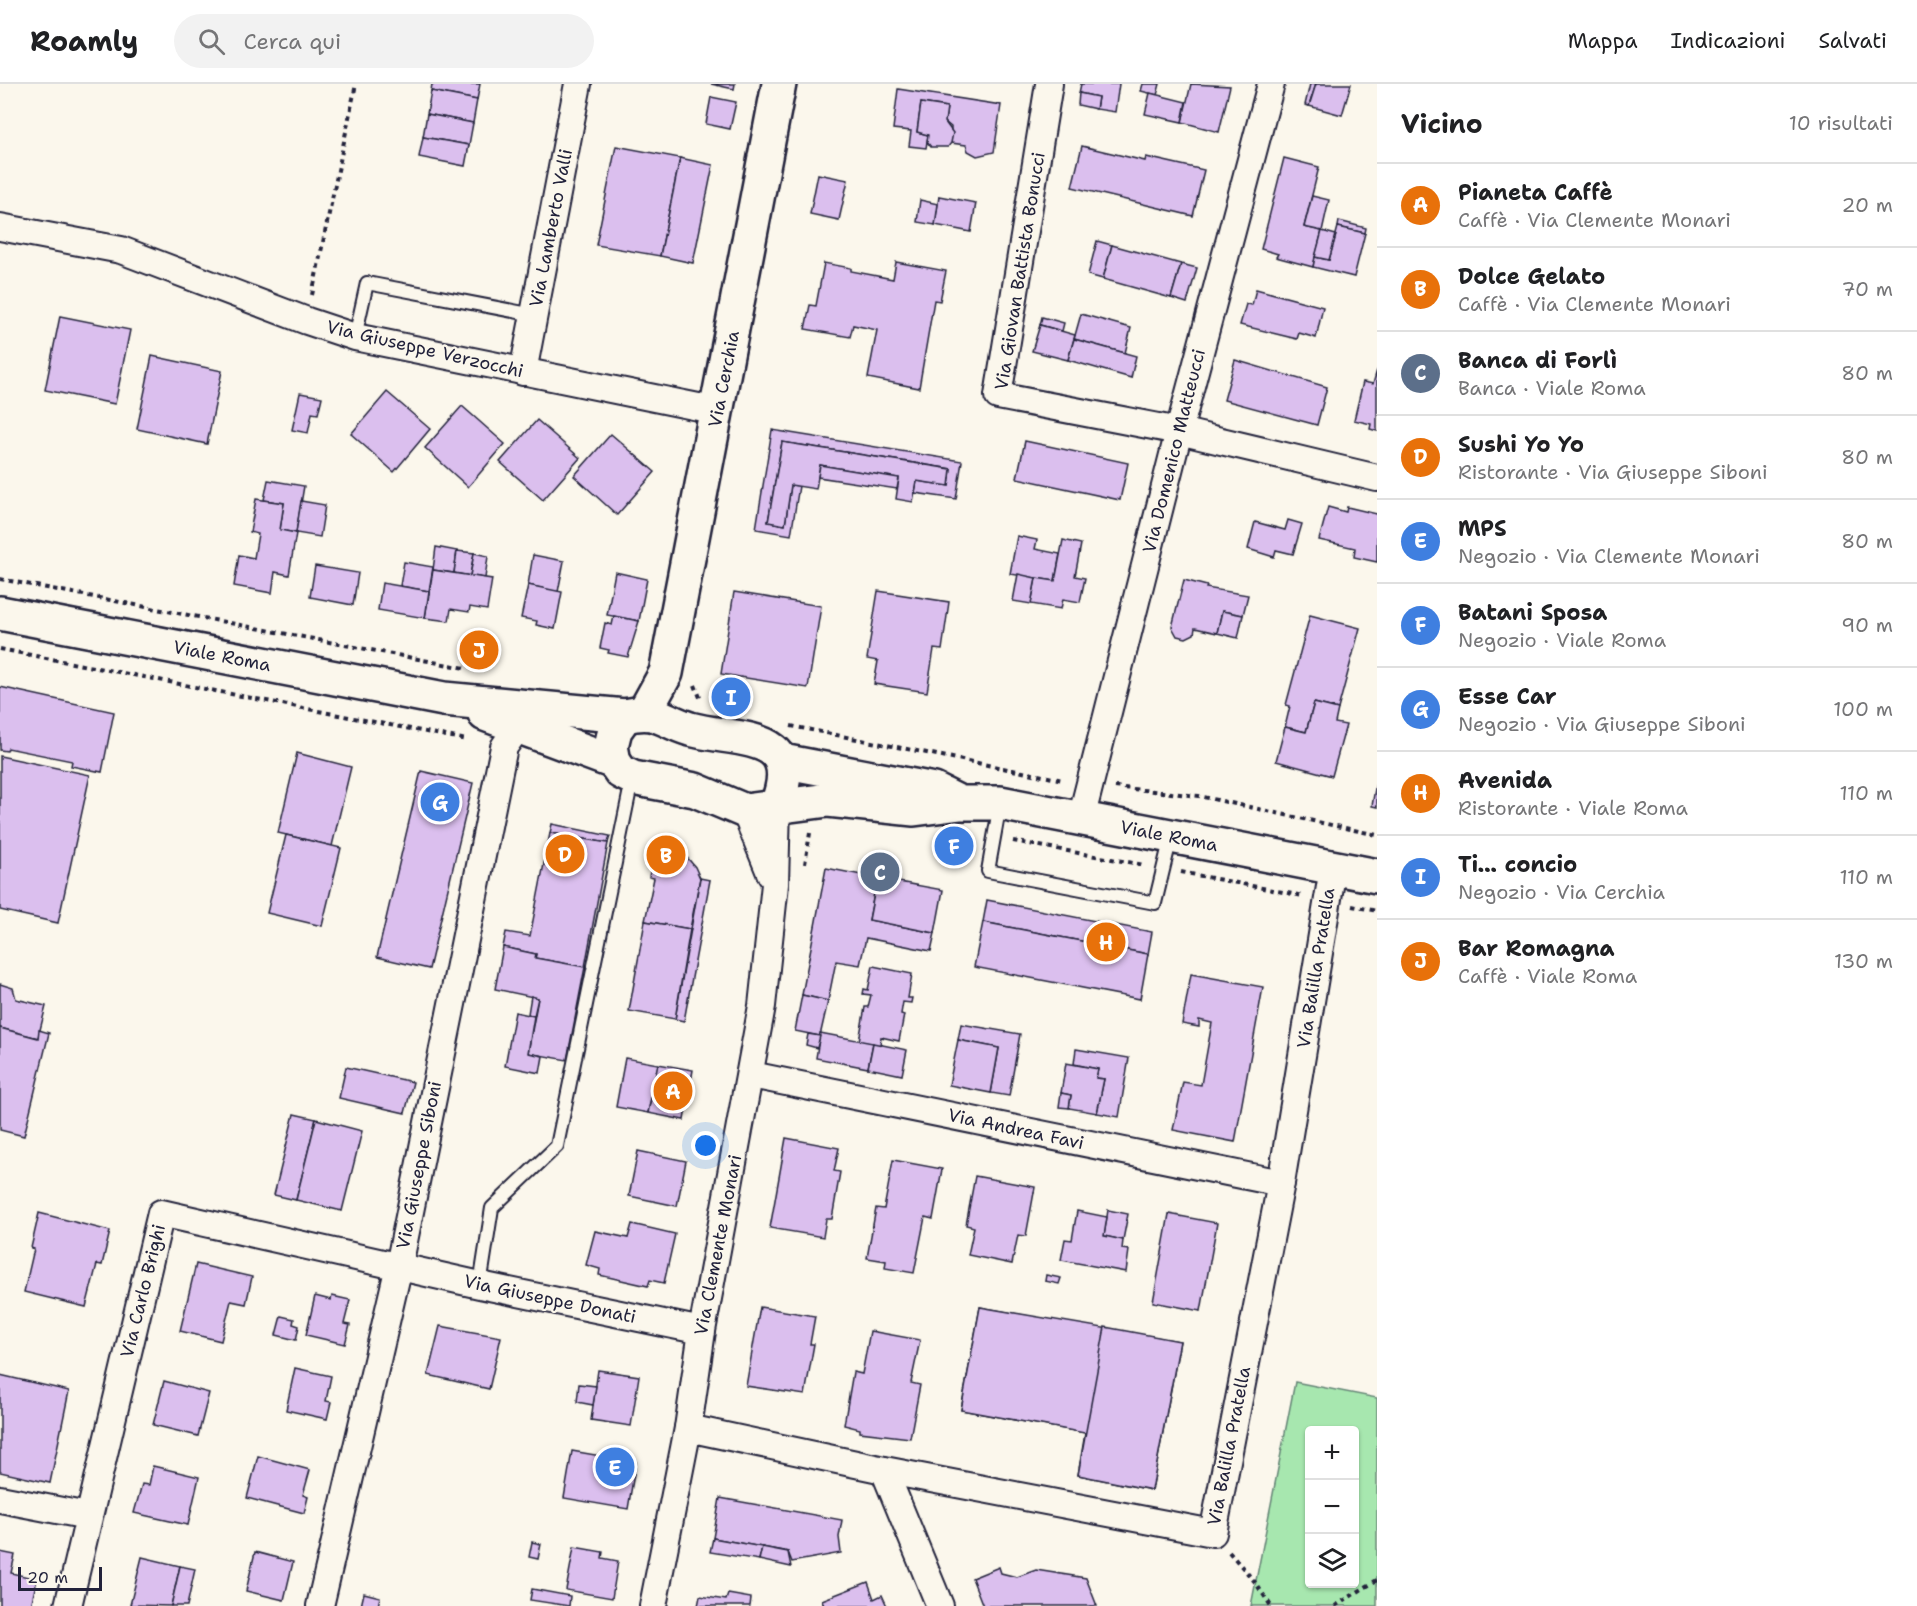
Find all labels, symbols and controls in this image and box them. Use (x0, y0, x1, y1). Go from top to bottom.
search box (174, 14, 594, 68)
text: Roamly (30, 22, 138, 60)
icon: search (195, 25, 228, 58)
text: Cerca qui (243, 27, 341, 56)
text: Mappa (1568, 27, 1638, 55)
text: Indicazioni (1671, 27, 1785, 55)
text: Salvati (1818, 27, 1887, 55)
text: Vicino (1401, 106, 1483, 141)
text: 10 risultati (1789, 110, 1893, 136)
street label: Via Lamberto Valli (524, 147, 578, 309)
street label: Via Giovan Battista Bonucci (989, 150, 1051, 392)
text: Pianeta Caffè (1458, 178, 1613, 207)
text: A (1413, 192, 1428, 218)
text: 20 m (1842, 192, 1893, 218)
text: Caffè · Via Clemente Monari (1458, 207, 1731, 233)
text: Dolce Gelato (1458, 262, 1605, 291)
text: B (1414, 276, 1427, 302)
text: 70 m (1841, 276, 1893, 302)
text: Caffè · Via Clemente Monari (1458, 291, 1731, 317)
street label: Via Giuseppe Verzocchi (324, 315, 526, 383)
street label: Via Cerchia (703, 329, 745, 429)
street label: Via Domenico Matteucci (1137, 346, 1211, 556)
text: Banca di Forlì (1458, 346, 1617, 375)
text: C (1414, 360, 1427, 386)
text: 80 m (1841, 360, 1893, 386)
text: Banca · Viale Roma (1458, 375, 1646, 401)
text: Sushi Yo Yo (1458, 430, 1584, 459)
text: D (1413, 444, 1428, 470)
text: 80 m (1841, 444, 1893, 470)
text: Ristorante · Via Giuseppe Siboni (1458, 459, 1768, 485)
text: MPS (1458, 514, 1507, 543)
text: E (1414, 528, 1427, 554)
text: 80 m (1841, 528, 1893, 554)
text: Negozio · Via Clemente Monari (1458, 543, 1760, 569)
text: Batani Sposa (1458, 598, 1607, 627)
text: F (1415, 612, 1426, 638)
text: 90 m (1841, 612, 1893, 638)
text: Negozio · Viale Roma (1458, 627, 1666, 653)
pin: J (460, 628, 498, 672)
street label: Viale Roma (171, 635, 273, 677)
pin: I (712, 674, 750, 720)
text: Esse Car (1458, 682, 1556, 711)
text: G (1412, 696, 1429, 722)
text: 100 m (1833, 696, 1893, 722)
text: Negozio · Via Giuseppe Siboni (1458, 711, 1746, 737)
text: Avenida (1458, 766, 1552, 795)
pin: G (420, 780, 460, 824)
text: H (1413, 780, 1428, 806)
text: 110 m (1839, 780, 1893, 806)
text: Ristorante · Viale Roma (1458, 795, 1688, 821)
street label: Viale Roma (1118, 815, 1220, 857)
pin: F (934, 824, 974, 868)
pin: D (546, 832, 584, 876)
pin: B (646, 832, 686, 878)
pin: C (860, 850, 900, 894)
text: Ti... concio (1458, 850, 1577, 879)
text: I (1415, 864, 1426, 890)
text: 110 m (1839, 864, 1893, 890)
text: Negozio · Via Cerchia (1458, 879, 1665, 905)
street label: Via Balilla Pratella (1291, 886, 1341, 1050)
pin: H (1086, 920, 1126, 964)
text: Bar Romagna (1458, 934, 1615, 963)
text: J (1414, 948, 1427, 974)
text: 130 m (1834, 948, 1893, 974)
text: Caffè · Viale Roma (1458, 963, 1637, 989)
pin: A (654, 1068, 692, 1114)
street label: Via Giuseppe Siboni (391, 1079, 447, 1251)
street label: Via Andrea Favi (946, 1103, 1086, 1155)
your location (691, 1131, 720, 1160)
street label: Via Clemente Monari (689, 1153, 747, 1337)
street label: Via Carlo Brighi (115, 1222, 171, 1360)
street label: Via Giuseppe Donati (462, 1269, 638, 1329)
street label: Via Balilla Pratella (1202, 1364, 1256, 1528)
map controls (1305, 1426, 1359, 1588)
button: + (1305, 1426, 1359, 1480)
pin: E (596, 1444, 634, 1490)
button: − (1305, 1480, 1359, 1534)
button: layers (1305, 1534, 1359, 1588)
scale bar (18, 1564, 102, 1592)
text: 20 m (27, 1567, 68, 1588)

